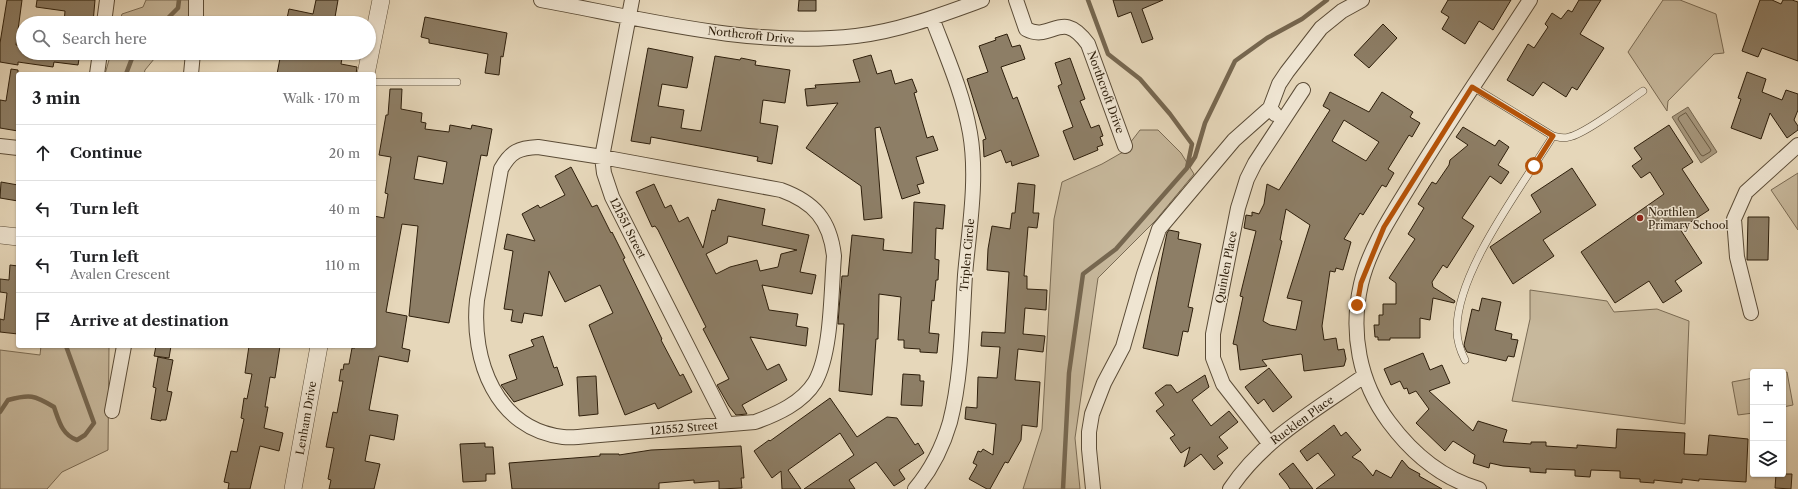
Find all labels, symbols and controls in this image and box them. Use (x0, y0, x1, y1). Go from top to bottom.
search box (16, 16, 376, 60)
street label: Northcroft Drive (707, 23, 795, 47)
icon: search (30, 27, 52, 49)
text: Search here (62, 29, 147, 48)
street label: Northcroft Drive (1085, 49, 1127, 135)
text: 3 min (32, 88, 81, 108)
text: Walk · 170 m (283, 90, 360, 106)
icon: ahead (32, 142, 54, 164)
text: Continue (70, 143, 142, 162)
text: 20 m (329, 145, 360, 161)
route start (1525, 157, 1543, 175)
street label: 121551 Street (607, 195, 649, 261)
icon: left (32, 198, 54, 220)
text: Turn left (70, 199, 139, 218)
text: 40 m (329, 201, 360, 217)
place label: Northlen Primary School (1648, 205, 1729, 232)
marker: Northlen Primary School (1635, 213, 1645, 223)
street label: Triplen Circle (957, 218, 977, 292)
street label: Quinlen Place (1212, 229, 1240, 305)
text: Turn left (70, 247, 139, 266)
icon: left (32, 254, 54, 276)
text: 110 m (325, 257, 360, 273)
text: Avalen Crescent (70, 266, 170, 282)
route end (1348, 296, 1366, 314)
icon: arrive (32, 310, 54, 332)
text: Arrive at destination (70, 311, 229, 330)
map controls (1750, 369, 1786, 477)
button: + (1750, 369, 1786, 405)
street label: Lenham Drive (293, 380, 319, 456)
street label: Rucklen Place (1268, 392, 1336, 448)
button: − (1750, 405, 1786, 441)
street label: 121552 Street (650, 418, 719, 438)
button: layers (1750, 441, 1786, 477)

